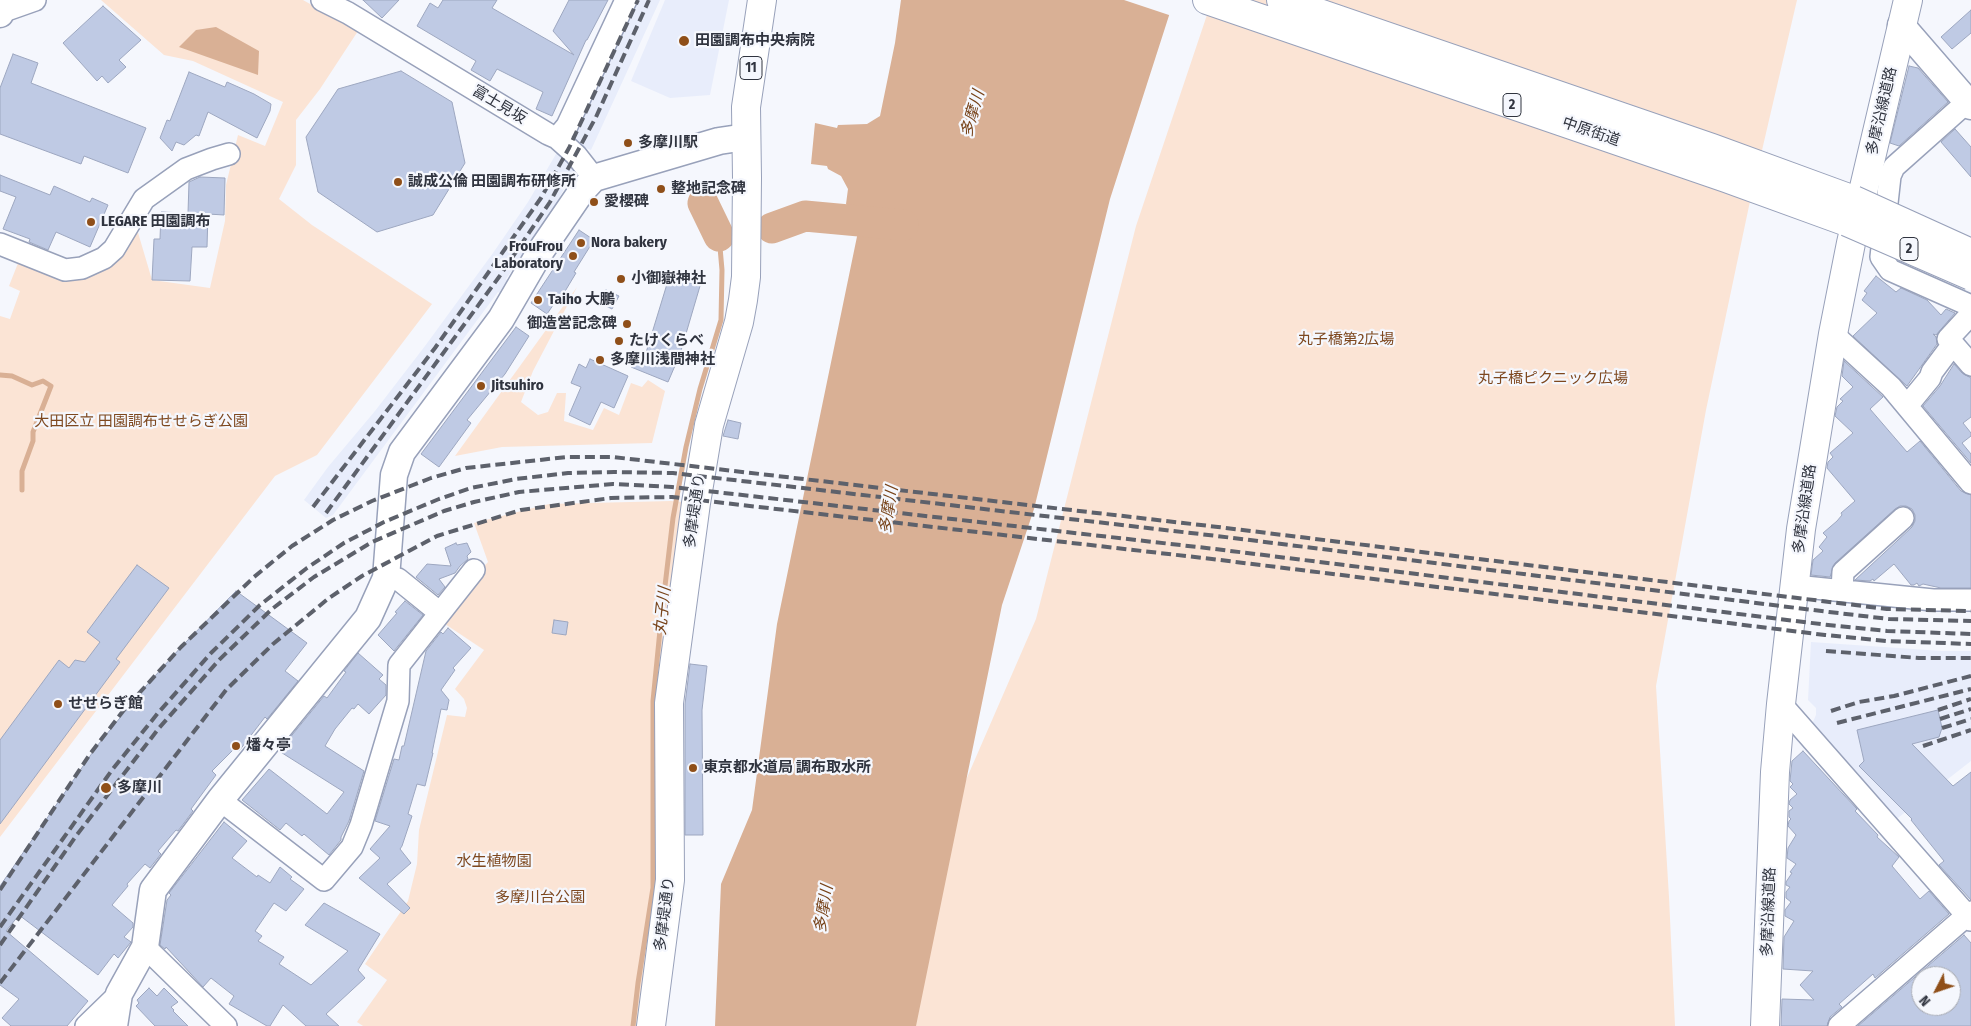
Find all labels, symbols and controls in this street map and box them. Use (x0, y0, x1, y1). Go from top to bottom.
place label: 田園調布中央病院 (695, 32, 815, 50)
marker: 田園調布中央病院 (677, 34, 691, 48)
road number: 11 (740, 56, 762, 80)
street label: 多摩沿線道路 (1863, 65, 1901, 157)
street label: 富士見坂 (469, 82, 529, 128)
water label: 多摩川 (957, 88, 989, 140)
road number: 2 (1503, 94, 1521, 116)
street label: 中原街道 (1560, 114, 1622, 150)
place label: 多摩川駅 (638, 134, 698, 152)
marker: 多摩川駅 (622, 137, 634, 149)
place label: 誠成公倫 田園調布研修所 (408, 173, 576, 191)
marker: 誠成公倫 田園調布研修所 (392, 176, 404, 188)
place label: 整地記念碑 (671, 180, 746, 198)
marker: 整地記念碑 (655, 183, 667, 195)
place label: 愛櫻碑 (604, 193, 649, 211)
marker: 愛櫻碑 (588, 196, 600, 208)
place label: LEGARE 田園調布 (101, 213, 211, 231)
marker: LEGARE 田園調布 (85, 216, 97, 228)
place label: Nora bakery (591, 234, 667, 252)
marker: Nora bakery (575, 237, 587, 249)
place label: FrouFrou Laboratory (494, 238, 563, 273)
road number: 2 (1900, 238, 1918, 260)
marker: FrouFrou Laboratory (567, 250, 579, 262)
place label: 小御嶽神社 (631, 270, 706, 288)
marker: 小御嶽神社 (615, 273, 627, 285)
place label: Taiho 大鵬 (548, 291, 615, 309)
marker: Taiho 大鵬 (532, 294, 544, 306)
place label: 御造営記念碑 (527, 315, 617, 333)
marker: 御造営記念碑 (621, 318, 633, 330)
park label: 丸子橋第2広場 (1298, 331, 1394, 349)
place label: たけくらべ (629, 332, 704, 350)
marker: たけくらべ (613, 335, 625, 347)
place label: 多摩川浅間神社 (610, 351, 715, 369)
marker: 多摩川浅間神社 (594, 354, 606, 366)
park label: 丸子橋ピクニック広場 (1478, 370, 1628, 388)
place label: Jitsuhiro (491, 377, 544, 395)
marker: Jitsuhiro (475, 380, 487, 392)
park label: 大田区立 田園調布せせらぎ公園 (34, 413, 248, 431)
street label: 多摩沿線道路 (1790, 463, 1820, 555)
street label: 多摩堤通り (681, 473, 709, 549)
water label: 多摩川 (876, 485, 902, 535)
water label: 丸子川 (651, 586, 675, 636)
place label: せせらぎ館 (68, 695, 143, 713)
marker: せせらぎ館 (52, 698, 64, 710)
place label: 燔々亭 (246, 737, 291, 755)
marker: 燔々亭 (230, 740, 242, 752)
place label: 東京都水道局 調布取水所 (703, 759, 871, 777)
marker: 東京都水道局 調布取水所 (687, 762, 699, 774)
place label: 多摩川 (117, 779, 162, 797)
marker: 多摩川 (99, 781, 113, 795)
park label: 水生植物園 (457, 853, 531, 871)
street label: 多摩沿線道路 (1758, 867, 1780, 957)
street label: 多摩堤通り (651, 876, 679, 952)
water label: 多摩川 (811, 884, 837, 934)
park label: 多摩川台公園 (495, 889, 585, 907)
north arrow (1911, 966, 1961, 1016)
text: N (1916, 992, 1934, 1009)

